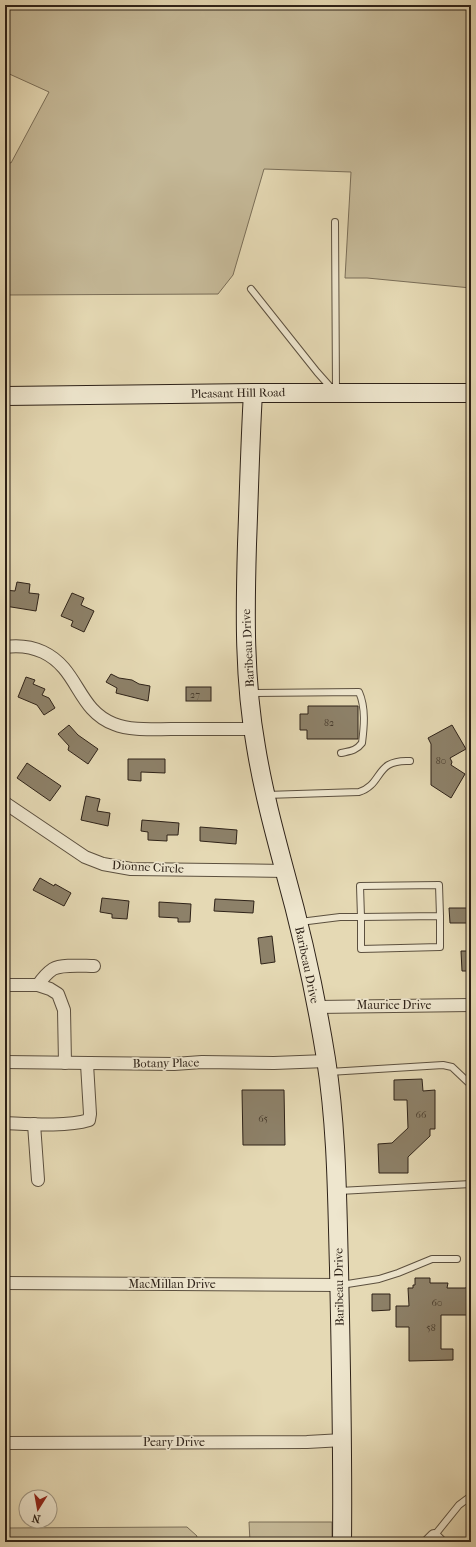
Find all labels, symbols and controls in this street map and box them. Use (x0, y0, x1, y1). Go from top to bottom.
street label: Pleasant Hill Road (191, 385, 286, 401)
street label: Baribeau Drive (239, 608, 257, 687)
house number: 27 (190, 689, 200, 701)
house number: 82 (324, 717, 334, 729)
house number: 80 (436, 755, 446, 767)
street label: Dionne Circle (112, 858, 184, 876)
street label: Baribeau Drive (292, 925, 322, 1005)
street label: Maurice Drive (357, 998, 432, 1012)
street label: Botany Place (133, 1055, 199, 1071)
house number: 66 (416, 1109, 427, 1121)
house number: 65 (258, 1113, 268, 1125)
street label: Baribeau Drive (331, 1248, 347, 1326)
street label: MacMillan Drive (128, 1277, 216, 1291)
house number: 60 (432, 1297, 442, 1309)
house number: 58 (426, 1322, 436, 1334)
street label: Peary Drive (143, 1435, 205, 1449)
north arrow (18, 1489, 58, 1529)
text: N (30, 1511, 42, 1526)

